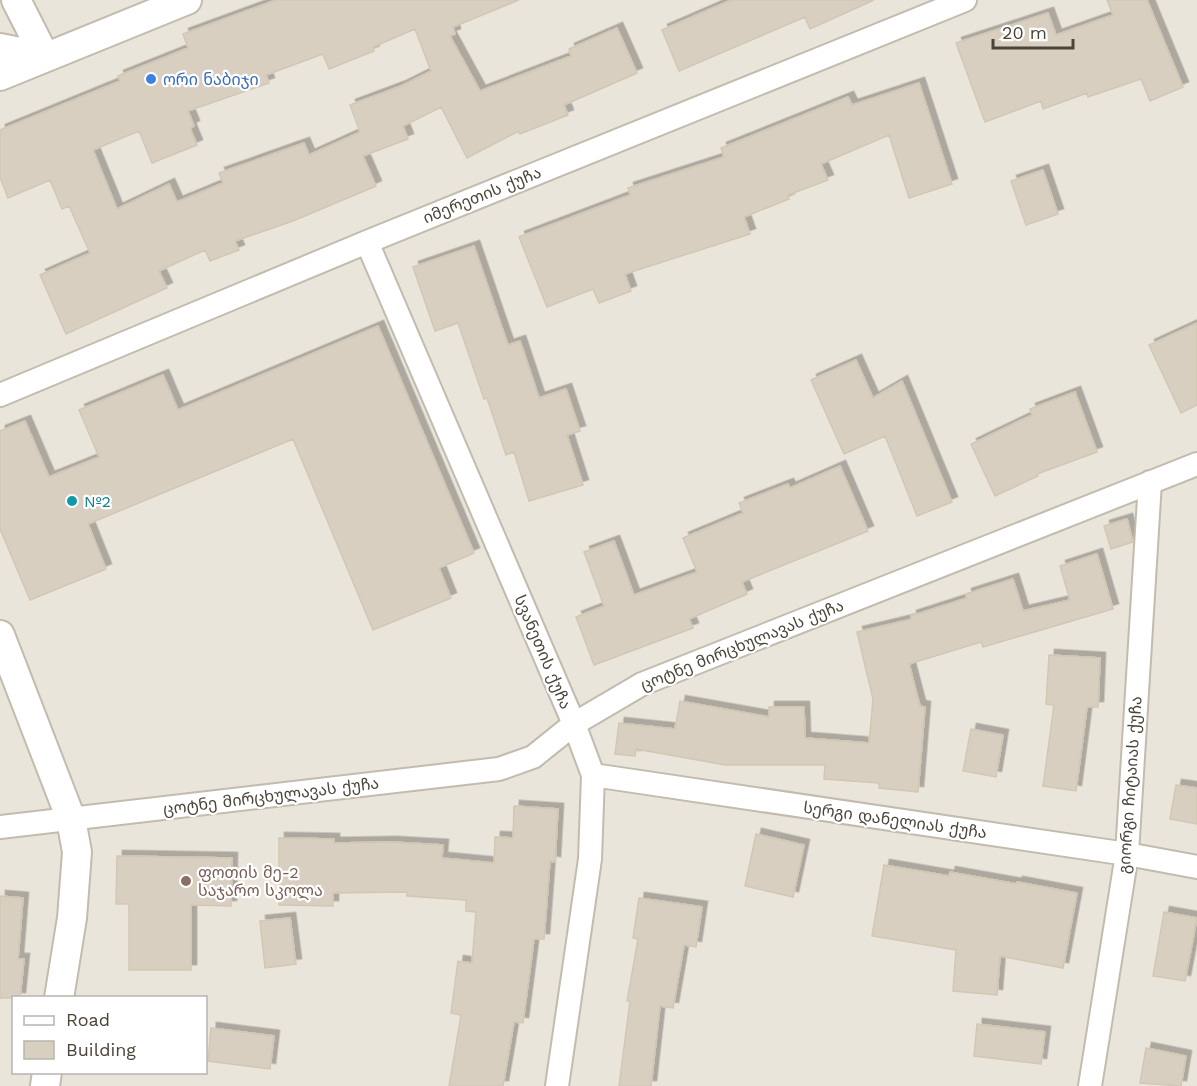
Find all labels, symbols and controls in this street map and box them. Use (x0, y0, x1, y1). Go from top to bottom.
scale bar (993, 12, 1072, 50)
text: 20 m (1002, 22, 1047, 43)
place label: ორი ნაბიჯი (163, 70, 259, 89)
marker: ორი ნაბიჯი (144, 72, 158, 86)
street label: იმერეთის ქუჩა (420, 163, 544, 227)
place label: №2 (84, 492, 111, 511)
marker: №2 (65, 494, 79, 508)
street label: სვანეთის ქუჩა (510, 592, 576, 712)
street label: ცოტნე მირცხულავას ქუჩა (638, 595, 847, 695)
street label: გიორგი ჩიტაიას ქუჩა (1114, 696, 1146, 874)
street label: ცოტნე მირცხულავას ქუჩა (162, 773, 380, 820)
street label: სერგი დანელიას ქუჩა (802, 798, 988, 843)
place label: ფოთის მე-2 საჯარო სკოლა (198, 863, 323, 901)
marker: ფოთის მე-2 საჯარო სკოლა (179, 874, 193, 888)
legend (12, 996, 207, 1074)
text: Road (66, 1009, 110, 1030)
text: Building (66, 1039, 136, 1060)

